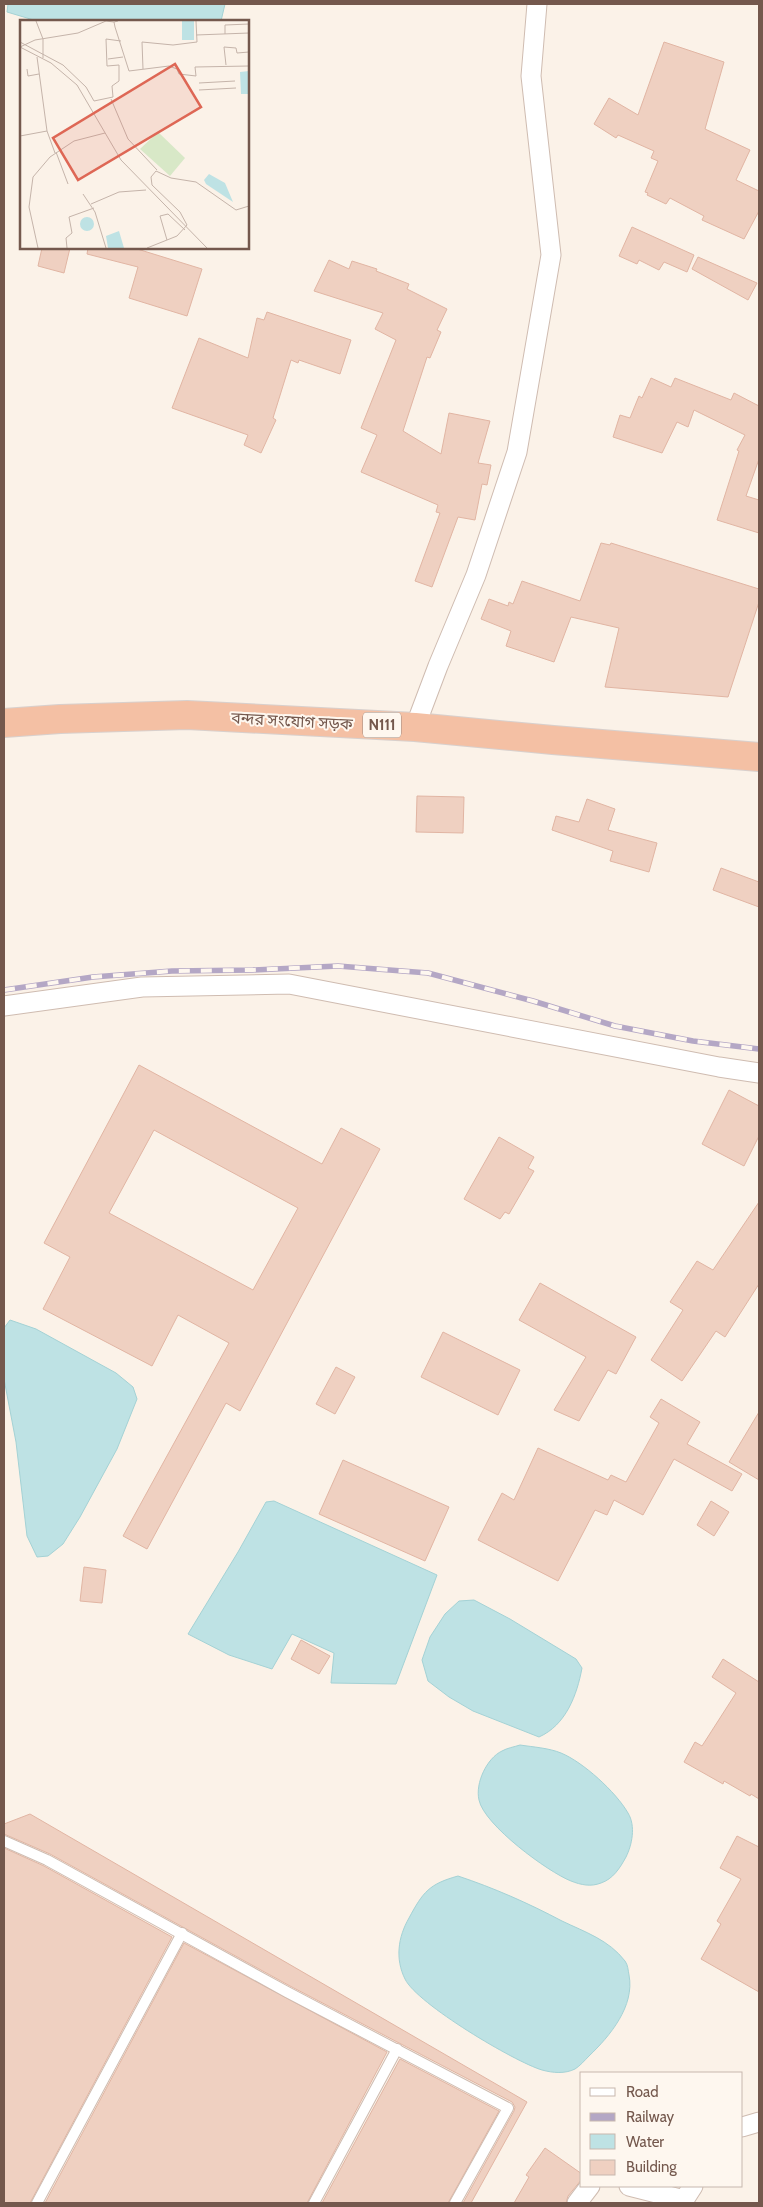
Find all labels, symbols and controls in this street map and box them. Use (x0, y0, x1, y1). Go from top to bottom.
inset map (20, 20, 249, 249)
street label: বন্দর সংযোগ সড়ক (230, 708, 354, 734)
road number: N111 (363, 712, 401, 738)
legend (580, 2072, 743, 2187)
text: Road (626, 2083, 659, 2101)
text: Railway (626, 2108, 675, 2126)
text: Water (626, 2133, 664, 2151)
text: Building (626, 2158, 677, 2176)

